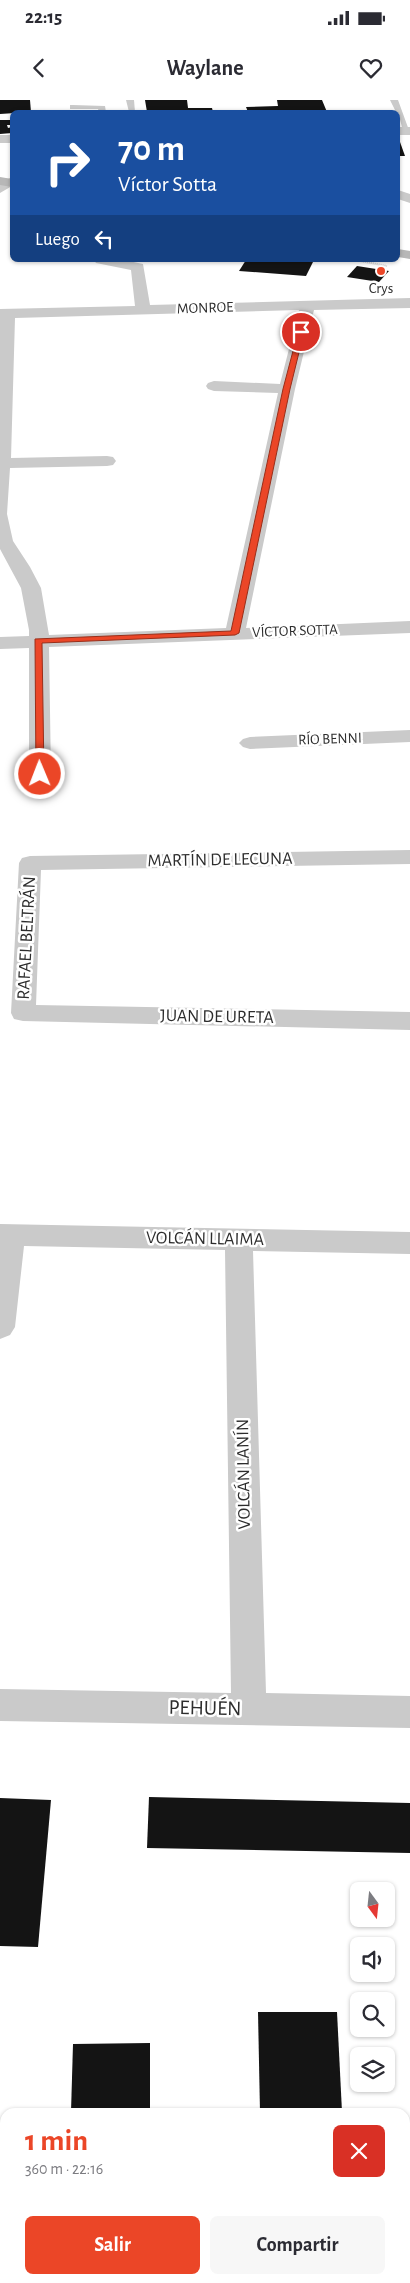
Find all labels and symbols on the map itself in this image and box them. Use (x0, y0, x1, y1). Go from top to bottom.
marker: Crys (375, 265, 387, 277)
place label: Crys (369, 281, 393, 296)
street label: MONROE (176, 300, 234, 316)
pin (280, 311, 322, 353)
street label: VÍCTOR SOTTA (252, 620, 338, 640)
street label: RÍO BENNI (298, 728, 362, 748)
position arrow (13, 747, 65, 799)
street label: MARTÍN DE LECUNA (147, 847, 293, 870)
street label: RAFAEL BELTRÁN (12, 876, 39, 1000)
street label: JUAN DE URETA (160, 1007, 275, 1027)
street label: VOLCÁN LLAIMA (146, 1226, 265, 1249)
street label: VOLCÁN LANÍN (231, 1419, 254, 1529)
street label: PEHUÉN (168, 1695, 242, 1719)
north arrow (350, 1882, 395, 1928)

